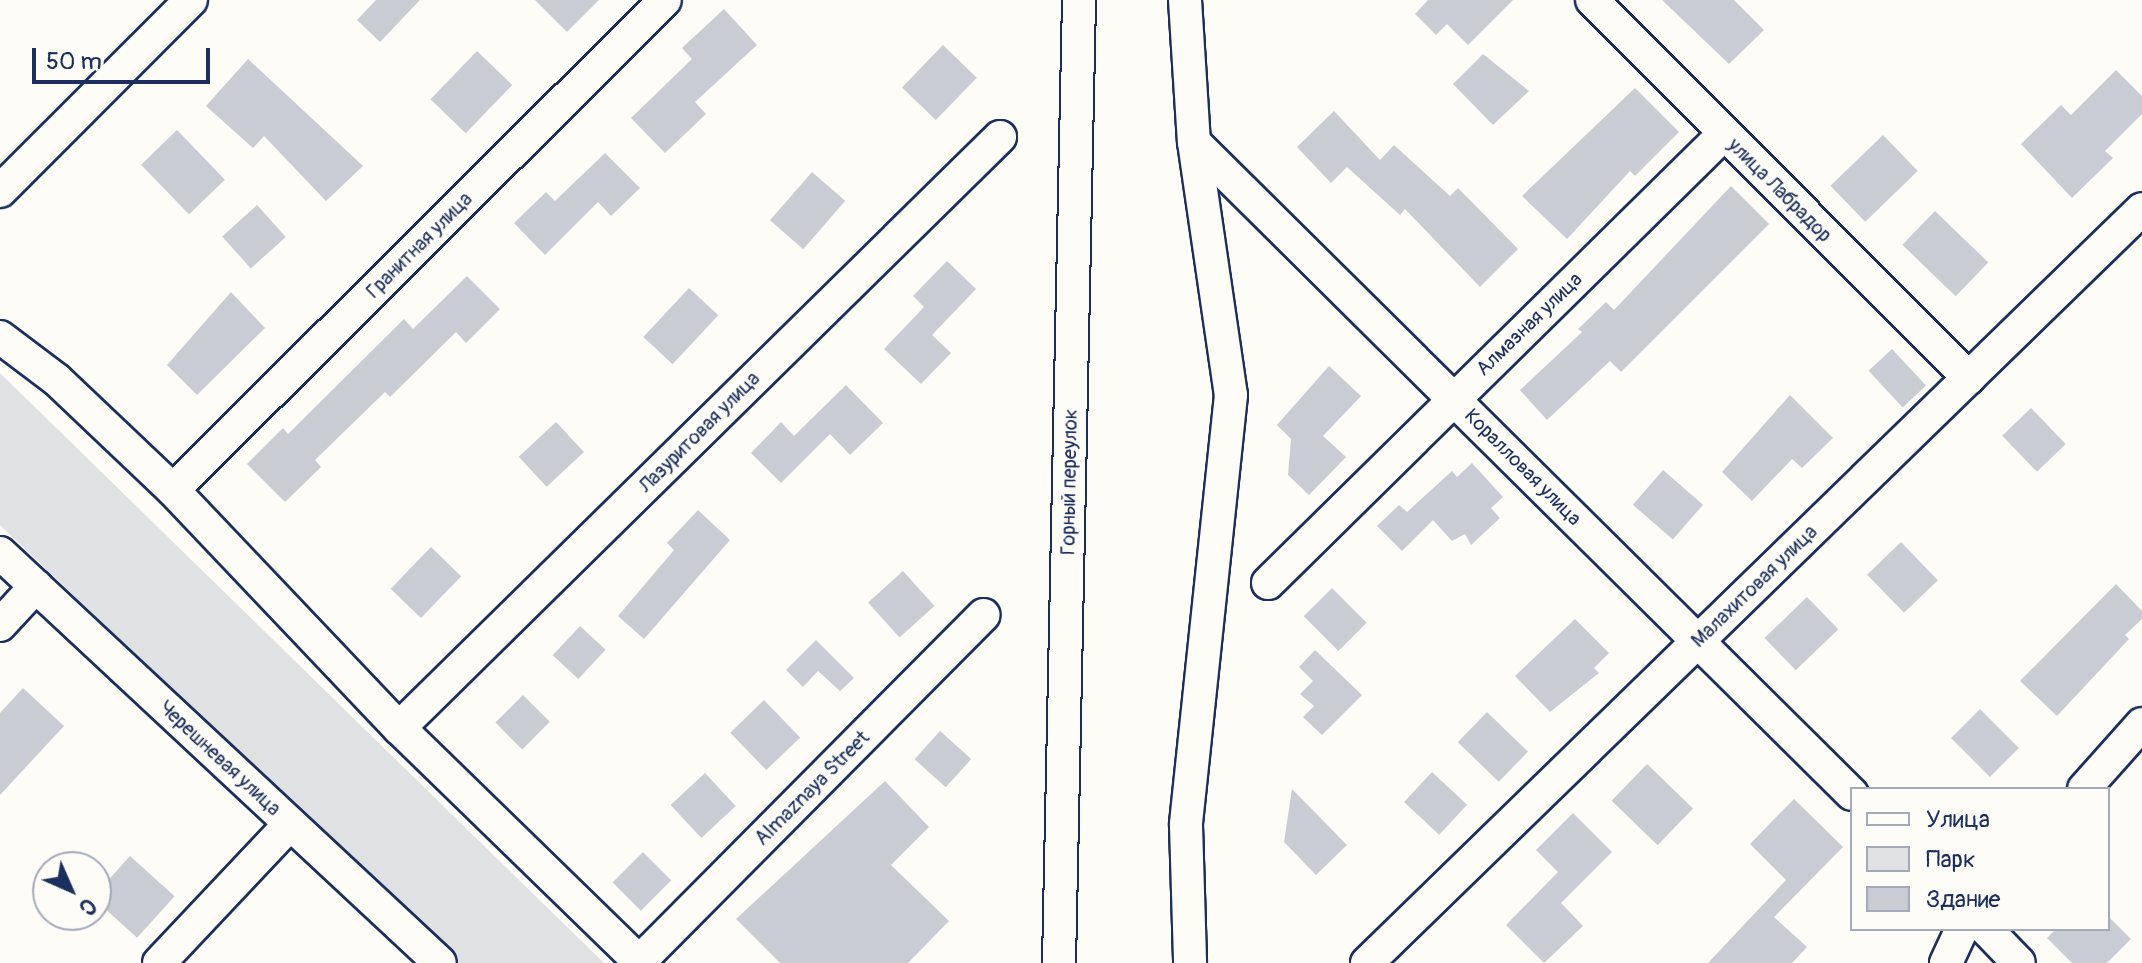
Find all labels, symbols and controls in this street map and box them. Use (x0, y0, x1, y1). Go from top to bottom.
scale bar (36, 32, 214, 82)
text: 50 m (46, 47, 102, 76)
street label: улица Лабрадор (1723, 133, 1837, 247)
street label: Гранитная улица (361, 187, 477, 303)
street label: Алмазная улица (1471, 267, 1587, 381)
street label: Лазуритовая улица (634, 367, 764, 497)
street label: Коралловая улица (1460, 404, 1586, 530)
street label: Горный переулок (1056, 409, 1082, 555)
street label: Малахитовая улица (1686, 520, 1822, 652)
street label: Черешневая улица (154, 695, 286, 821)
street label: Almaznaya Street (750, 726, 874, 850)
legend (1850, 787, 2110, 931)
text: Улица (1926, 805, 1990, 834)
text: Парк (1926, 845, 1975, 874)
north arrow (32, 851, 112, 931)
text: Здание (1926, 885, 2000, 914)
text: С (73, 892, 102, 921)

